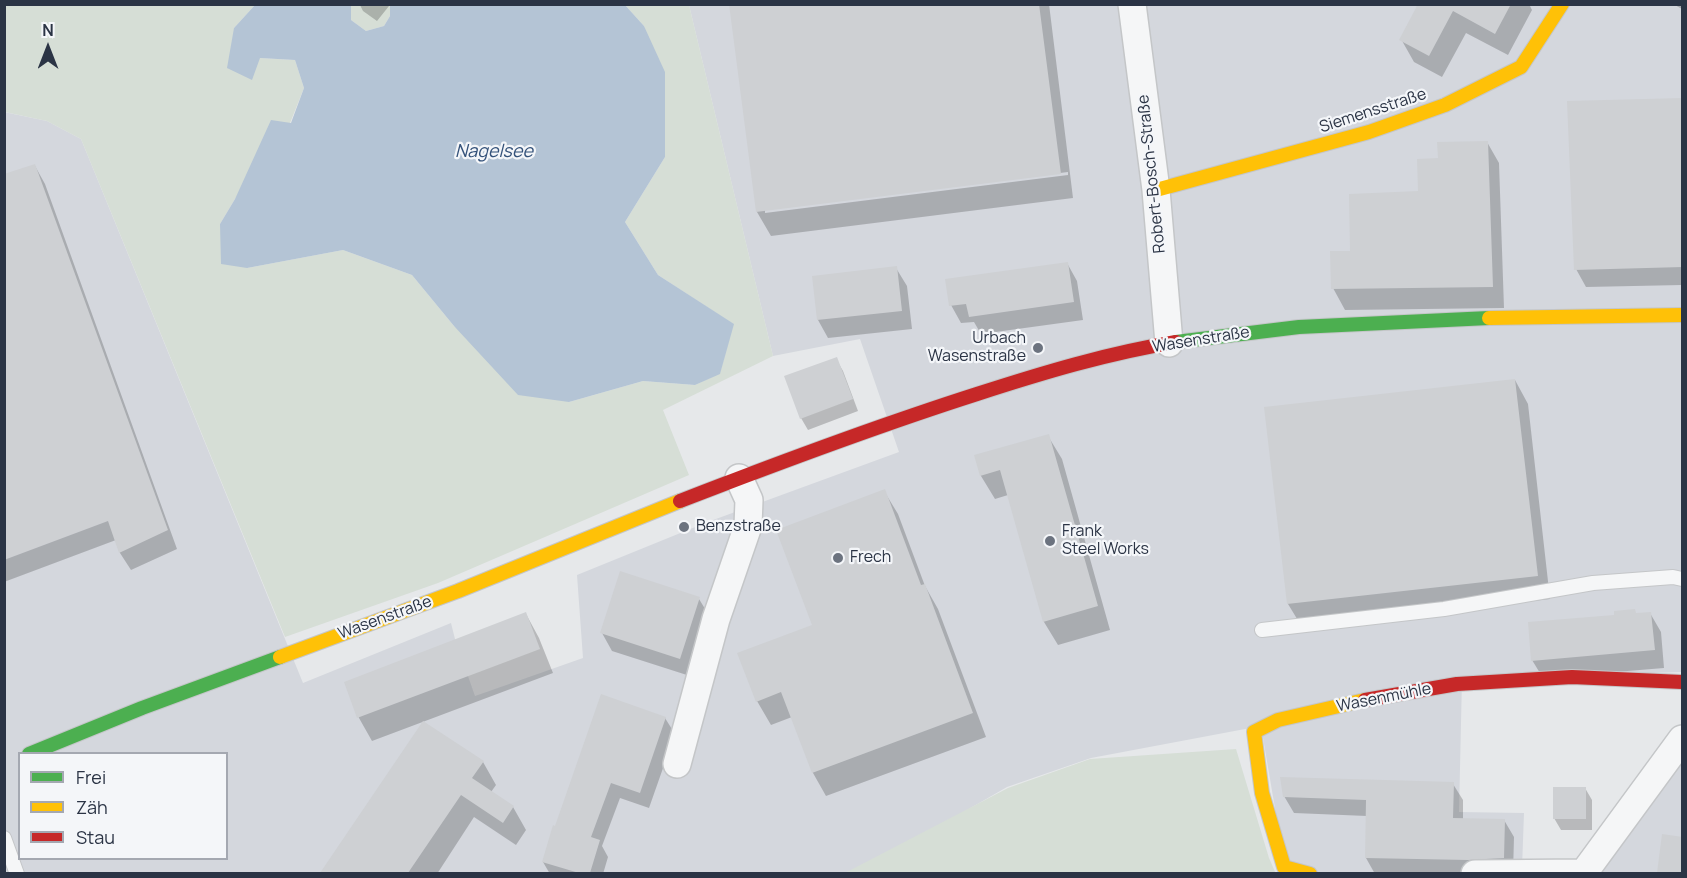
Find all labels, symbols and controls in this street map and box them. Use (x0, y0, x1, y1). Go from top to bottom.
north arrow (18, 18, 78, 78)
text: N (42, 19, 54, 41)
street label: Siemensstraße (1317, 85, 1429, 137)
street label: Robert-Bosch-Straße (1134, 94, 1170, 254)
water label: Nagelsee (455, 141, 533, 163)
street label: Wasenstraße (1151, 323, 1251, 357)
place label: Urbach Wasenstraße (928, 329, 1026, 367)
marker: Urbach Wasenstraße (1031, 341, 1045, 355)
place label: Benzstraße (696, 517, 781, 537)
marker: Benzstraße (677, 520, 691, 534)
place label: Frank Steel Works (1062, 522, 1149, 560)
marker: Frank Steel Works (1043, 534, 1057, 548)
place label: Frech (850, 548, 891, 568)
marker: Frech (831, 551, 845, 565)
street label: Wasenstraße (336, 592, 434, 644)
street label: Wasenmühle (1335, 679, 1433, 717)
legend (18, 752, 228, 860)
text: Frei (76, 765, 106, 789)
text: Zäh (76, 795, 108, 819)
text: Stau (76, 825, 115, 849)

